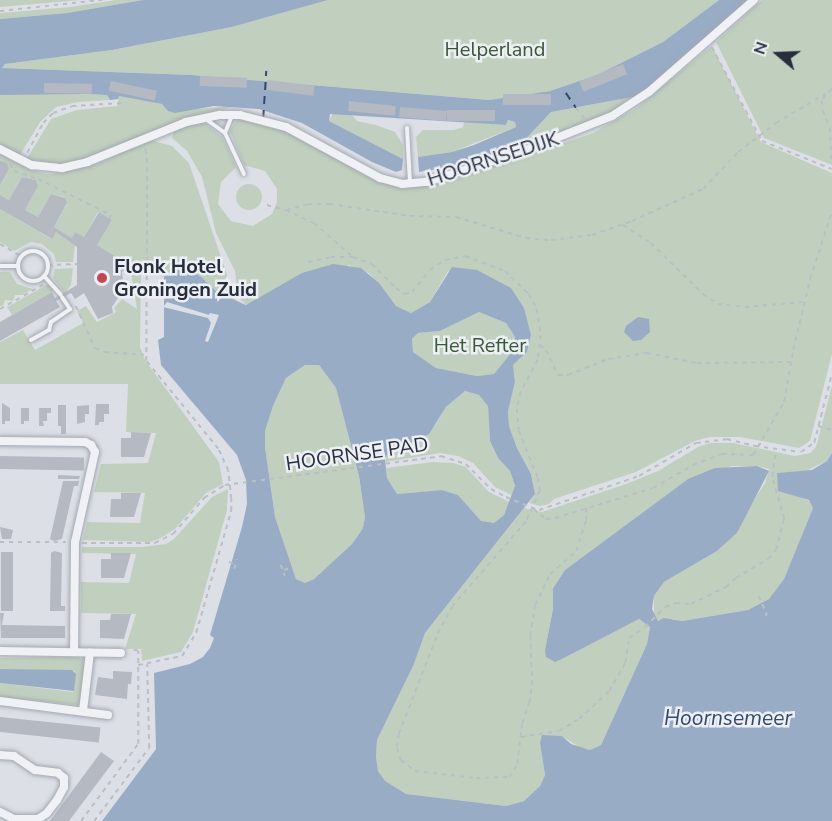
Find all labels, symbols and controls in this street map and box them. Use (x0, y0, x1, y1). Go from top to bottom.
north arrow (748, 24, 808, 84)
park label: Helperland (445, 37, 545, 61)
text: N (749, 39, 773, 57)
street label: HOORNSEDIJK (424, 126, 562, 192)
place label: Flonk Hotel Groningen Zuid (114, 254, 257, 301)
marker: Flonk Hotel Groningen Zuid (95, 271, 109, 285)
park label: Het Refter (434, 333, 526, 357)
street label: HOORNSE PAD (284, 432, 430, 476)
water label: Hoornsemeer (664, 705, 792, 731)

